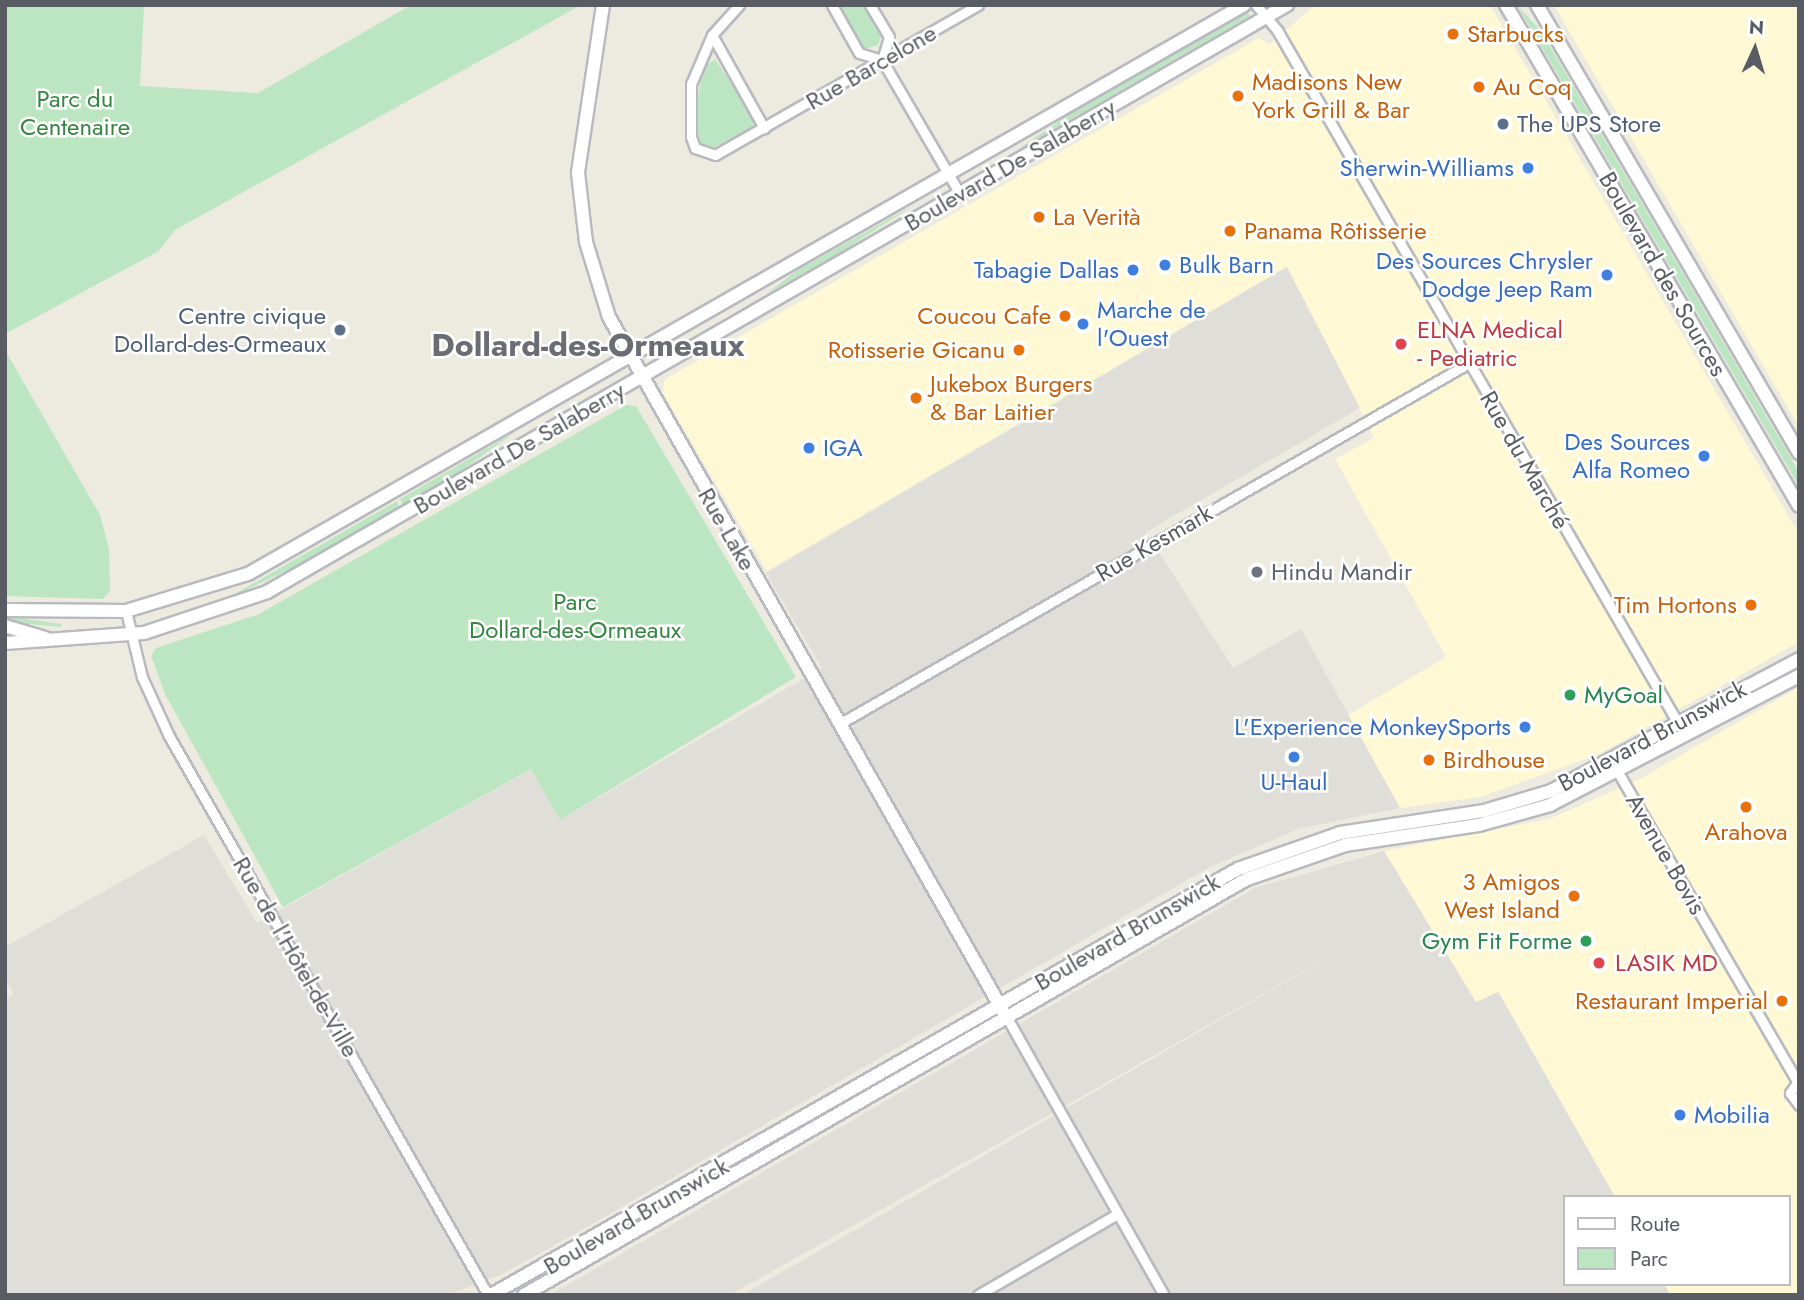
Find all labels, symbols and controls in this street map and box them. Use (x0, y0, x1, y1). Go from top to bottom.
north arrow (1720, 14, 1790, 84)
text: N (1748, 14, 1765, 42)
street label: Rue Barcelone (801, 18, 941, 116)
place label: Starbucks (1467, 20, 1564, 48)
marker: Starbucks (1445, 26, 1461, 42)
place label: Madisons New York Grill & Bar (1252, 68, 1410, 124)
place label: Au Coq (1493, 73, 1571, 101)
marker: Au Coq (1471, 79, 1487, 95)
park label: Parc du Centenaire (20, 85, 130, 141)
marker: Madisons New York Grill & Bar (1230, 88, 1246, 104)
street label: Boulevard De Salaberry (899, 93, 1121, 237)
place label: The UPS Store (1517, 110, 1661, 138)
marker: The UPS Store (1495, 116, 1511, 132)
place label: Sherwin-Williams (1340, 154, 1514, 182)
marker: Sherwin-Williams (1520, 160, 1536, 176)
street label: Boulevard des Sources (1593, 167, 1733, 381)
place label: La Verità (1053, 203, 1141, 231)
marker: La Verità (1031, 209, 1047, 225)
place label: Panama Rôtisserie (1244, 217, 1427, 245)
marker: Panama Rôtisserie (1222, 223, 1238, 239)
place label: Des Sources Chrysler Dodge Jeep Ram (1376, 247, 1593, 303)
place label: Bulk Barn (1179, 251, 1274, 279)
place label: Tabagie Dallas (974, 256, 1119, 284)
marker: Bulk Barn (1157, 257, 1173, 273)
marker: Tabagie Dallas (1125, 262, 1141, 278)
marker: Des Sources Chrysler Dodge Jeep Ram (1599, 267, 1615, 283)
place label: Marche de l'Ouest (1097, 296, 1206, 352)
place label: Centre civique Dollard-des-Ormeaux (114, 302, 326, 358)
place label: Coucou Cafe (917, 302, 1051, 330)
marker: Coucou Cafe (1057, 308, 1073, 324)
marker: Marche de l'Ouest (1075, 316, 1091, 332)
place label: ELNA Medical - Pediatric (1417, 316, 1563, 372)
marker: Centre civique Dollard-des-Ormeaux (332, 322, 348, 338)
district label: Dollard-des-Ormeaux (431, 326, 745, 364)
marker: ELNA Medical - Pediatric (1391, 334, 1411, 354)
place label: Rotisserie Gicanu (828, 336, 1005, 364)
marker: Rotisserie Gicanu (1011, 342, 1027, 358)
place label: Jukebox Burgers & Bar Laitier (930, 370, 1092, 426)
street label: Boulevard De Salaberry (408, 376, 630, 520)
street label: Rue du Marché (1474, 386, 1576, 534)
marker: Jukebox Burgers & Bar Laitier (908, 390, 924, 406)
place label: Des Sources Alfa Romeo (1564, 428, 1690, 484)
place label: IGA (823, 434, 863, 462)
marker: IGA (801, 440, 817, 456)
marker: Des Sources Alfa Romeo (1696, 448, 1712, 464)
street label: Rue Lake (692, 483, 762, 575)
street label: Rue Kesmark (1091, 498, 1217, 588)
place label: Hindu Mandir (1271, 558, 1412, 586)
marker: Hindu Mandir (1249, 564, 1265, 580)
park label: Parc Dollard-des-Ormeaux (469, 588, 681, 644)
place label: Tim Hortons (1614, 591, 1737, 619)
marker: Tim Hortons (1743, 597, 1759, 613)
street label: Boulevard Brunswick (1553, 674, 1751, 798)
place label: MyGoal (1584, 681, 1663, 709)
marker: MyGoal (1562, 687, 1578, 703)
place label: L'Experience MonkeySports (1234, 713, 1511, 741)
marker: L'Experience MonkeySports (1517, 719, 1533, 735)
place label: Birdhouse (1443, 746, 1545, 774)
marker: U-Haul (1286, 749, 1302, 765)
marker: Birdhouse (1421, 752, 1437, 768)
place label: U-Haul (1261, 768, 1327, 796)
street label: Avenue Bovis (1620, 789, 1712, 919)
marker: Arahova (1738, 799, 1754, 815)
place label: Arahova (1704, 818, 1788, 846)
street label: Rue de l'Hôtel-de-Ville (227, 852, 365, 1062)
street label: Boulevard Brunswick (1029, 867, 1225, 997)
place label: 3 Amigos West Island (1444, 868, 1560, 924)
marker: 3 Amigos West Island (1566, 888, 1582, 904)
place label: Gym Fit Forme (1422, 927, 1572, 955)
marker: Gym Fit Forme (1578, 933, 1594, 949)
place label: LASIK MD (1615, 949, 1718, 977)
marker: LASIK MD (1589, 953, 1609, 973)
place label: Restaurant Imperial (1575, 987, 1768, 1015)
marker: Restaurant Imperial (1774, 993, 1790, 1009)
place label: Mobilia (1694, 1101, 1770, 1129)
marker: Mobilia (1672, 1107, 1688, 1123)
street label: Boulevard Brunswick (538, 1151, 734, 1281)
legend (1562, 1195, 1790, 1286)
text: Route (1630, 1209, 1680, 1239)
text: Parc (1630, 1244, 1668, 1274)

